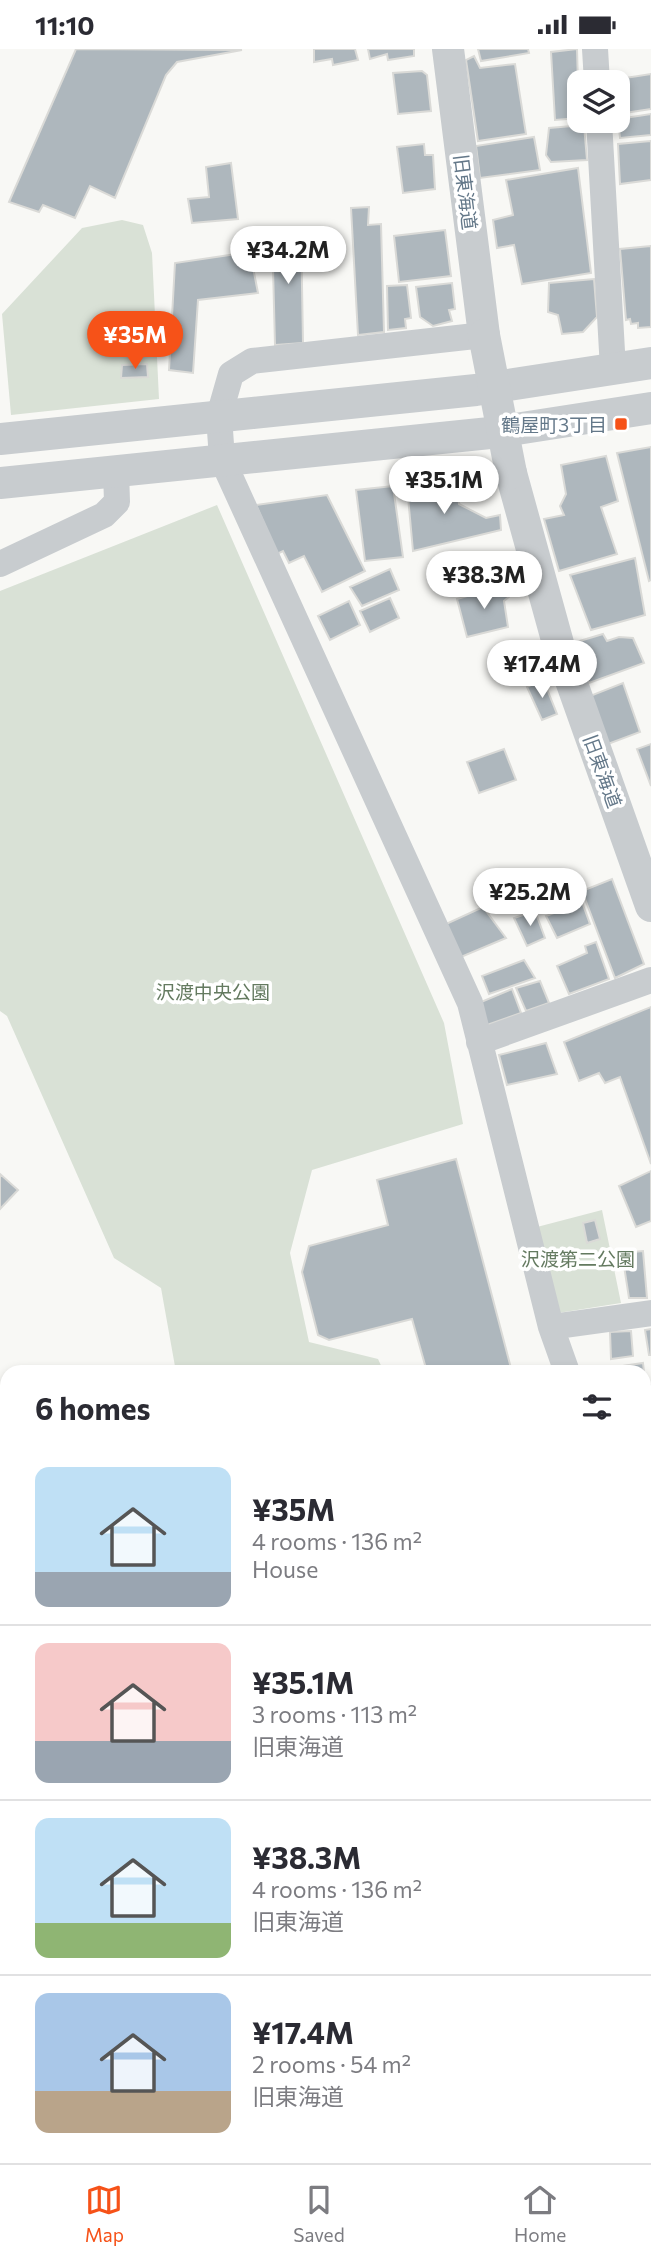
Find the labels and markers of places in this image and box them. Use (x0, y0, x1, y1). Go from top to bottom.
pin: ¥34.2M (231, 226, 345, 286)
pin: ¥35M (94, 311, 176, 371)
place label: 鶴屋町3丁目 (501, 413, 607, 436)
marker: 鶴屋町3丁目 (613, 416, 629, 432)
pin: ¥35.1M (387, 456, 501, 516)
pin: ¥38.3M (427, 552, 541, 611)
pin: ¥17.4M (485, 641, 599, 700)
pin: ¥25.2M (473, 869, 587, 928)

